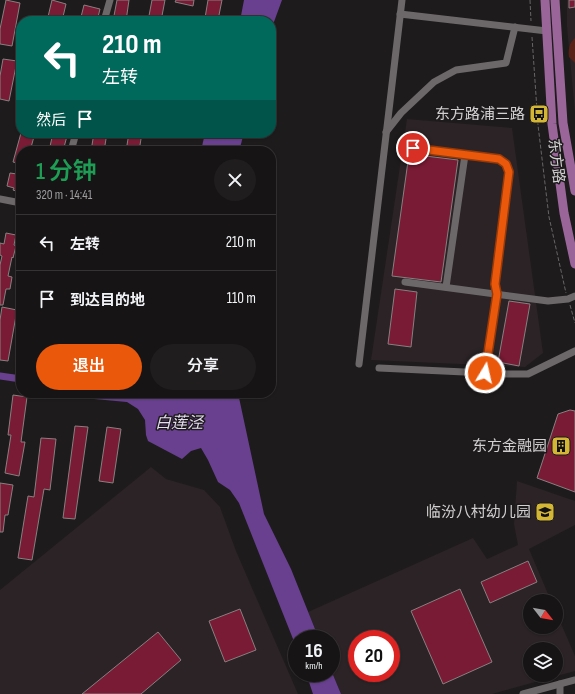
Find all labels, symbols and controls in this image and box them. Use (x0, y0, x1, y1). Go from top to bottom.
text: 210 m (102, 28, 162, 61)
icon: left (36, 32, 88, 84)
text: 左转 (102, 67, 138, 88)
bus stop icon: 东方路浦三路 (528, 103, 550, 125)
place label: 东方路浦三路 (435, 105, 525, 124)
icon: arrive (74, 108, 96, 130)
text: 然后 (36, 111, 66, 130)
pin (396, 131, 430, 165)
icon: arrive (402, 137, 424, 159)
street label: 东方路 (544, 138, 568, 184)
text: 1 分钟 (36, 157, 97, 186)
button: close (214, 159, 256, 201)
text: 320 m · 14:41 (36, 187, 92, 203)
icon: left (36, 232, 58, 254)
text: 210 m (226, 233, 256, 252)
text: 左转 (70, 235, 100, 254)
icon: arrive (36, 288, 58, 310)
text: 110 m (227, 289, 256, 308)
text: 到达目的地 (70, 291, 145, 310)
button: 退出 (36, 344, 142, 390)
button: 分享 (150, 344, 256, 390)
position arrow (464, 352, 506, 394)
water label: 白莲泾 (155, 414, 205, 433)
building icon: 东方金融园 (550, 435, 572, 457)
place label: 东方金融园 (472, 437, 547, 456)
school or university icon: 临汾八村幼儿园 (534, 501, 556, 523)
place label: 临汾八村幼儿园 (426, 503, 531, 522)
north arrow (523, 594, 563, 634)
map controls (523, 594, 563, 682)
speed limit sign: 20 (348, 630, 400, 682)
text: 16 (305, 639, 323, 663)
button: layers (523, 642, 563, 682)
text: km/h (305, 660, 323, 672)

